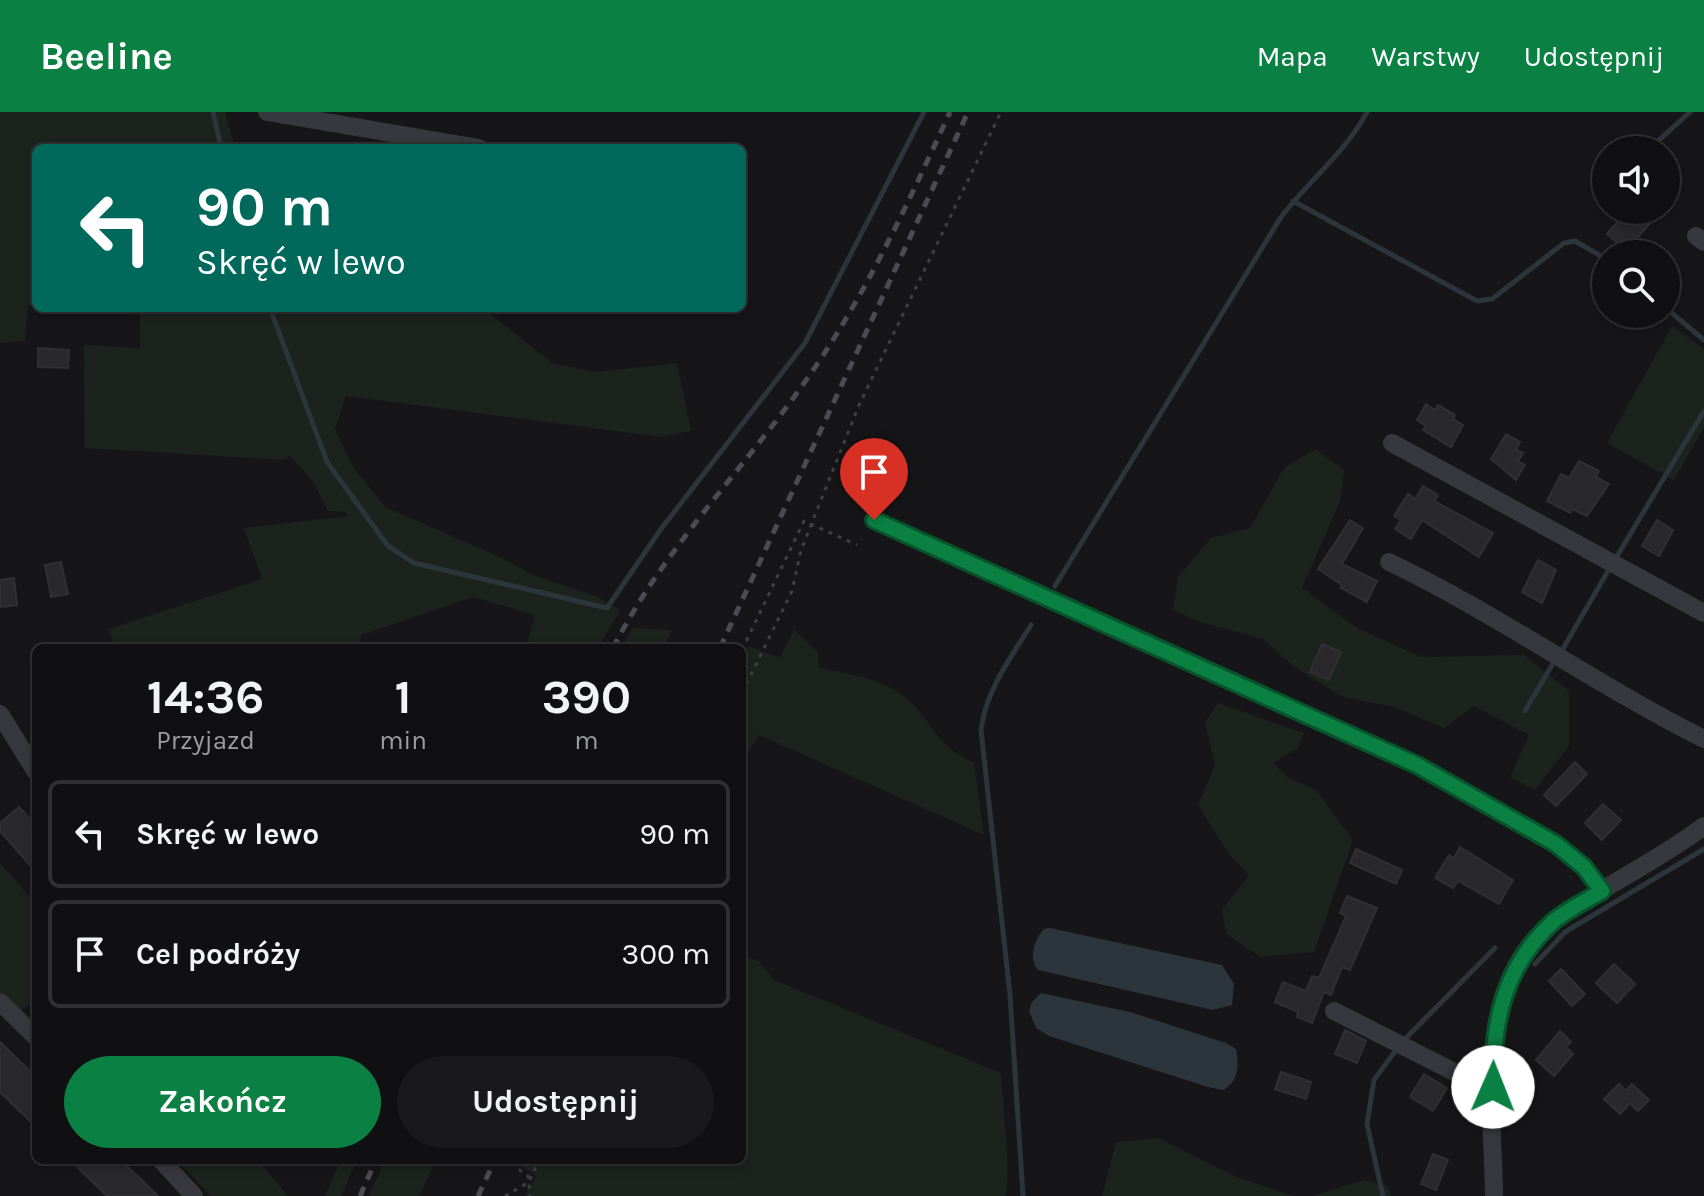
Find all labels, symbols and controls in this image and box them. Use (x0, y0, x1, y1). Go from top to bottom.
text: Beeline (40, 34, 173, 79)
text: Mapa (1257, 40, 1328, 73)
text: Warstwy (1372, 40, 1480, 73)
text: Udostępnij (1524, 40, 1664, 73)
map controls (1592, 136, 1680, 328)
button: sound (1592, 136, 1680, 224)
text: 90 m (196, 174, 333, 239)
icon: left (64, 176, 168, 280)
button: search (1592, 240, 1680, 328)
text: Skręć w lewo (196, 241, 406, 283)
pin (840, 438, 908, 520)
icon: arrive (852, 450, 896, 494)
text: 14:36 (147, 669, 264, 725)
text: 1 (394, 669, 412, 725)
text: 390 (542, 669, 631, 725)
text: Przyjazd (156, 725, 255, 756)
text: min (379, 725, 427, 756)
text: m (574, 725, 599, 756)
icon: left (68, 812, 112, 856)
text: Skręć w lewo (136, 816, 319, 852)
text: 90 m (640, 816, 710, 852)
icon: arrive (68, 932, 112, 976)
text: Cel podróży (136, 936, 300, 972)
text: 300 m (621, 936, 710, 972)
position arrow (1451, 1045, 1535, 1129)
button: Zakończ (64, 1056, 381, 1148)
button: Udostępnij (397, 1056, 714, 1148)

